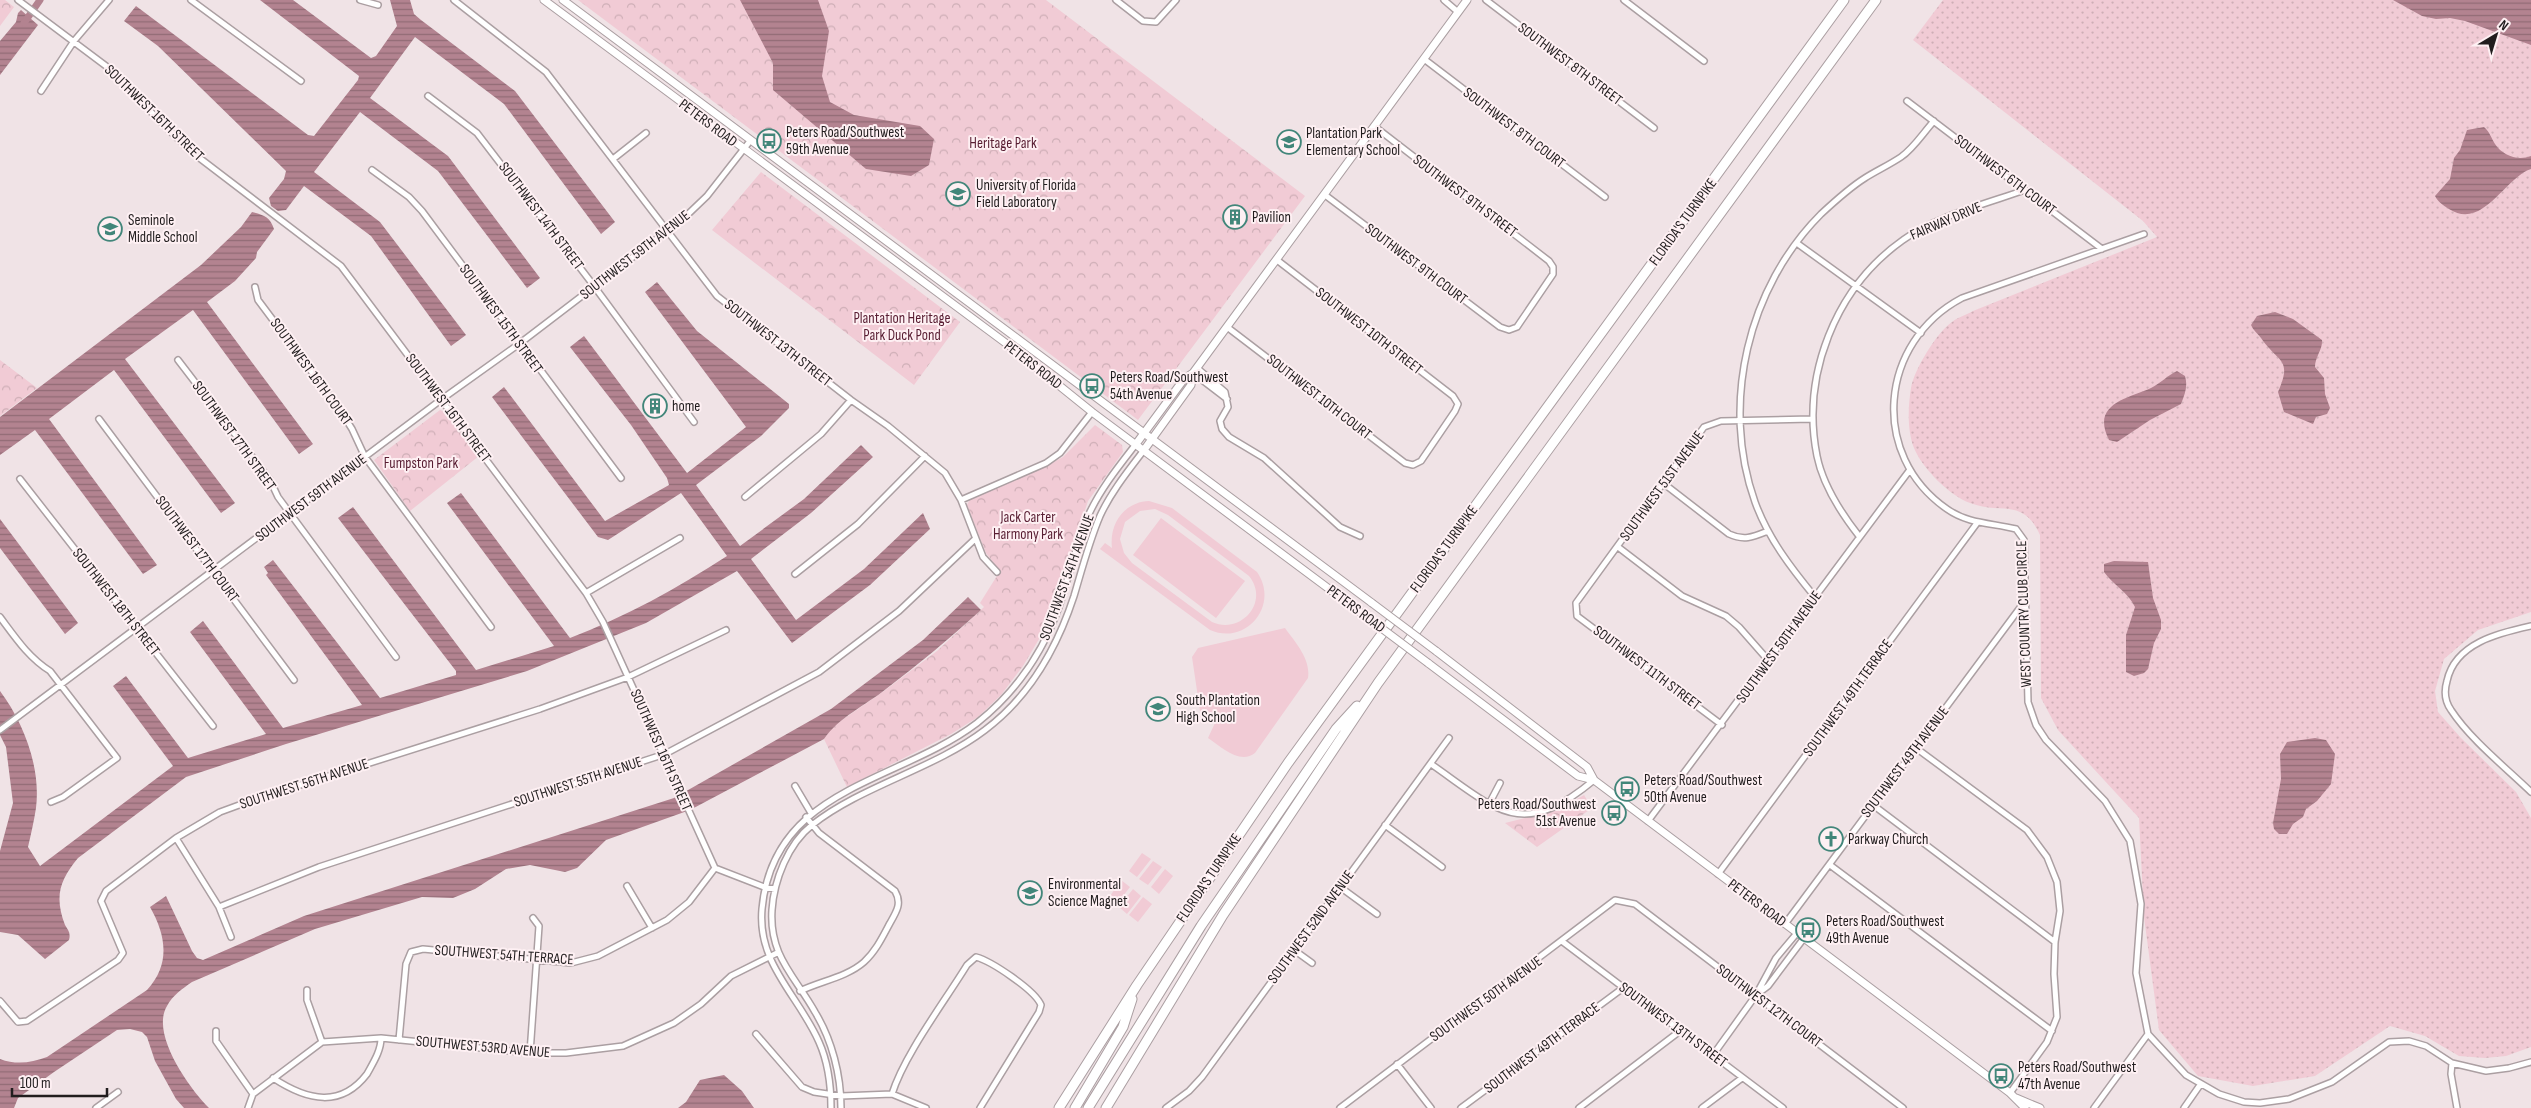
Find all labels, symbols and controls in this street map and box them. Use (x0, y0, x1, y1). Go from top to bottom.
north arrow (2471, 10, 2521, 60)
text: N (2496, 16, 2512, 34)
street label: SOUTHWEST 8TH STREET (1514, 18, 1626, 110)
street label: SOUTHWEST 16TH STREET (100, 61, 208, 165)
street label: SOUTHWEST 8TH COURT (1459, 83, 1569, 173)
street label: PETERS ROAD (675, 95, 741, 151)
place label: Peters Road/Southwest 59th Avenue (786, 123, 905, 159)
place label: Plantation Park Elementary School (1306, 124, 1400, 160)
bus stop icon: Peters Road/Southwest 59th Avenue (756, 128, 782, 154)
school or university icon: Plantation Park Elementary School (1276, 129, 1302, 155)
street label: SOUTHWEST 6TH COURT (1950, 130, 2060, 220)
park label: Heritage Park (969, 134, 1037, 153)
street label: SOUTHWEST 9TH STREET (1409, 150, 1521, 242)
street label: SOUTHWEST 14TH STREET (494, 158, 588, 274)
street label: FLORIDA'S TURNPIKE (1645, 174, 1721, 270)
place label: University of Florida Field Laboratory (976, 176, 1076, 212)
school or university icon: University of Florida Field Laboratory (945, 181, 971, 207)
street label: FAIRWAY DRIVE (1907, 197, 1985, 245)
building icon: Pavilion (1222, 204, 1248, 230)
street label: SOUTHWEST 59TH AVENUE (576, 206, 694, 304)
place label: Pavilion (1252, 208, 1291, 227)
place label: Seminole Middle School (128, 211, 198, 247)
school or university icon: Seminole Middle School (97, 216, 123, 242)
street label: SOUTHWEST 9TH COURT (1361, 219, 1471, 309)
street label: SOUTHWEST 15TH STREET (455, 261, 547, 377)
street label: SOUTHWEST 10TH STREET (1312, 283, 1426, 379)
street label: SOUTHWEST 13TH STREET (721, 295, 835, 391)
park label: Plantation Heritage Park Duck Pond (853, 309, 951, 345)
street label: SOUTHWEST 16TH COURT (266, 315, 356, 429)
street label: PETERS ROAD (1000, 336, 1066, 394)
street label: SOUTHWEST 16TH STREET (401, 350, 495, 466)
street label: SOUTHWEST 10TH COURT (1263, 350, 1375, 444)
place label: Peters Road/Southwest 54th Avenue (1110, 368, 1229, 404)
bus stop icon: Peters Road/Southwest 54th Avenue (1079, 373, 1105, 399)
street label: SOUTHWEST 17TH STREET (188, 377, 280, 495)
building icon: home (642, 393, 668, 419)
place label: home (672, 397, 700, 416)
street label: SOUTHWEST 51ST AVENUE (1616, 427, 1708, 545)
street label: SOUTHWEST 59TH AVENUE (252, 450, 370, 546)
park label: Fumpston Park (384, 454, 459, 473)
street label: SOUTHWEST 17TH COURT (151, 492, 243, 606)
street label: FLORIDA'S TURNPIKE (1406, 501, 1482, 597)
park label: Jack Carter Harmony Park (993, 508, 1063, 544)
street label: SOUTHWEST 54TH AVENUE (1035, 511, 1099, 643)
street label: WEST COUNTRY CLUB CIRCLE (2012, 540, 2036, 688)
street label: SOUTHWEST 18TH STREET (68, 544, 164, 660)
street label: PETERS ROAD (1323, 581, 1389, 637)
street label: SOUTHWEST 50TH AVENUE (1732, 587, 1826, 707)
street label: SOUTHWEST 11TH STREET (1589, 621, 1705, 715)
street label: SOUTHWEST 49TH TERRACE (1799, 636, 1897, 760)
street label: SOUTHWEST 16TH STREET (626, 686, 696, 814)
place label: South Plantation High School (1176, 691, 1260, 727)
school or university icon: South Plantation High School (1145, 696, 1171, 722)
street label: SOUTHWEST 49TH AVENUE (1857, 702, 1953, 822)
street label: SOUTHWEST 55TH AVENUE (511, 752, 645, 812)
street label: SOUTHWEST 56TH AVENUE (237, 754, 371, 814)
place label: Peters Road/Southwest 50th Avenue (1644, 771, 1763, 807)
bus stop icon: Peters Road/Southwest 50th Avenue (1614, 776, 1640, 802)
place label: Peters Road/Southwest 51st Avenue (1478, 795, 1596, 831)
bus stop icon: Peters Road/Southwest 51st Avenue (1601, 800, 1627, 826)
church icon: Parkway Church (1818, 826, 1844, 852)
street label: FLORIDA'S TURNPIKE (1172, 830, 1246, 926)
place label: Parkway Church (1848, 830, 1929, 849)
street label: SOUTHWEST 52ND AVENUE (1264, 867, 1358, 987)
place label: Environmental Science Magnet (1048, 875, 1128, 911)
street label: PETERS ROAD (1724, 875, 1790, 931)
school or university icon: Environmental Science Magnet (1017, 880, 1043, 906)
place label: Peters Road/Southwest 49th Avenue (1826, 912, 1945, 948)
bus stop icon: Peters Road/Southwest 49th Avenue (1795, 917, 1821, 943)
street label: SOUTHWEST 54TH TERRACE (434, 941, 574, 969)
street label: SOUTHWEST 50TH AVENUE (1426, 952, 1546, 1046)
street label: SOUTHWEST 12TH COURT (1712, 960, 1826, 1052)
street label: SOUTHWEST 13TH STREET (1615, 978, 1731, 1072)
street label: SOUTHWEST 49TH TERRACE (1480, 998, 1604, 1098)
street label: SOUTHWEST 53RD AVENUE (415, 1032, 551, 1062)
place label: Peters Road/Southwest 47th Avenue (2018, 1058, 2137, 1094)
bus stop icon: Peters Road/Southwest 47th Avenue (1988, 1063, 2014, 1089)
scale bar (12, 1066, 108, 1098)
text: 100 m (20, 1074, 51, 1093)

